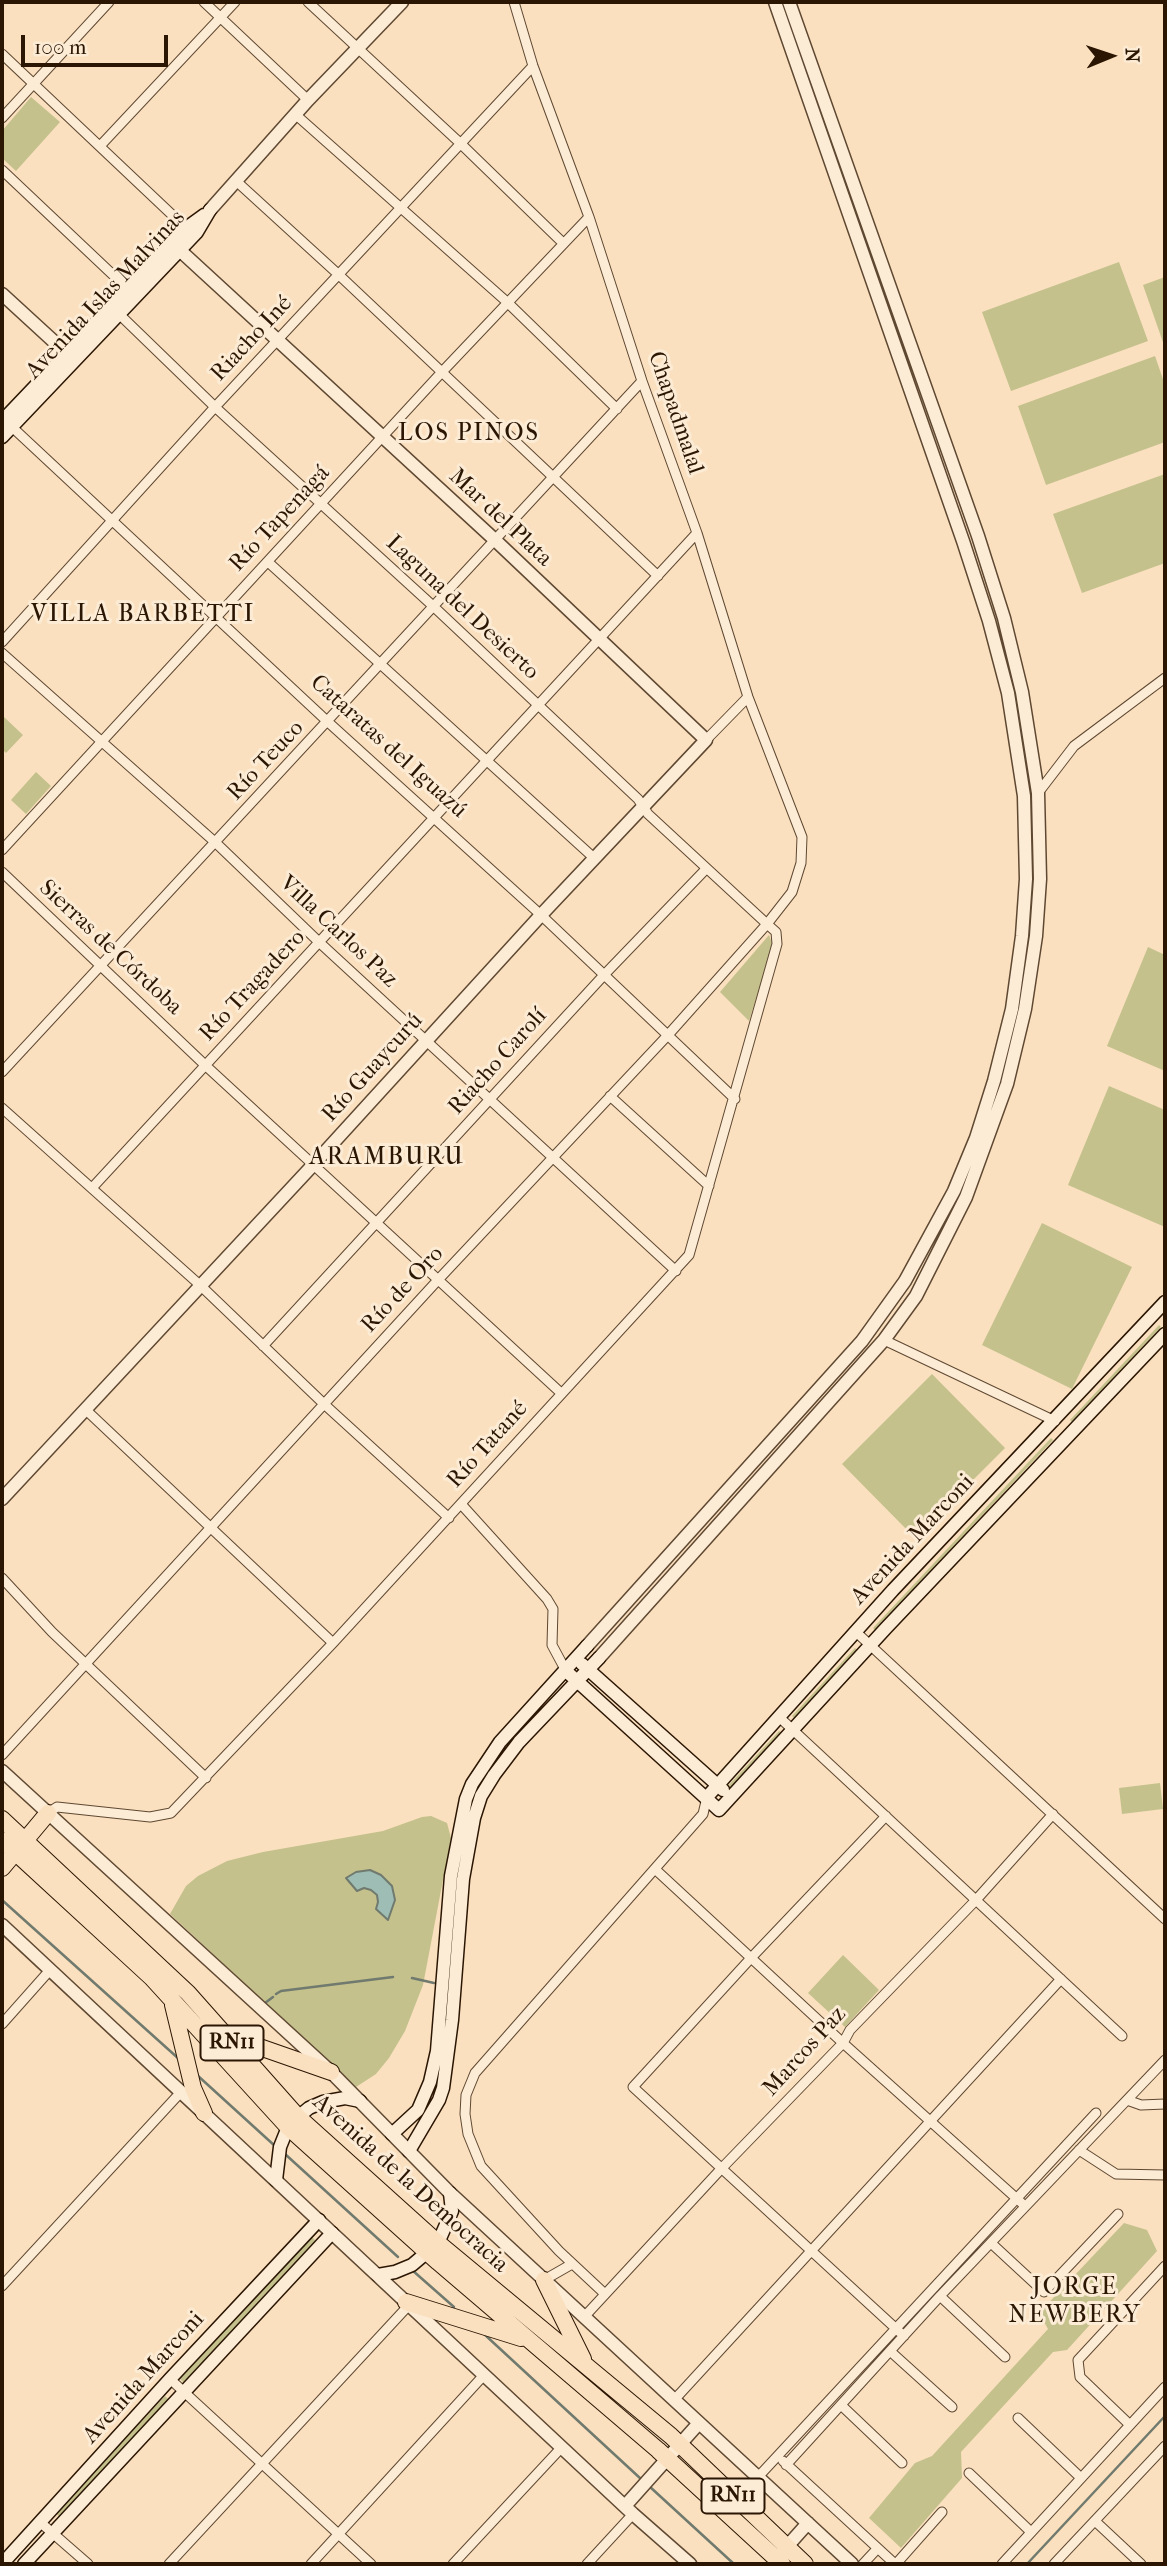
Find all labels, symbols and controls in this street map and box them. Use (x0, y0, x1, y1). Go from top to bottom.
scale bar (24, 21, 172, 65)
north arrow (1076, 21, 1146, 91)
text: 100 m (34, 35, 87, 59)
text: N (1121, 48, 1143, 63)
street label: Avenida Islas Malvinas (20, 205, 192, 385)
street label: Riacho Iné (205, 290, 299, 388)
street label: Chapadmalal (641, 348, 709, 478)
district label: LOS PINOS (399, 420, 539, 448)
street label: Río Tapenagá (224, 460, 336, 578)
street label: Mar del Plata (443, 463, 557, 573)
street label: Laguna del Desierto (380, 530, 544, 686)
district label: VILLA BARBETTI (33, 601, 253, 629)
street label: Cataratas del Iguazú (304, 669, 472, 825)
street label: Río Teuco (222, 715, 310, 807)
street label: Villa Carlos Paz (273, 870, 403, 994)
street label: Sierras de Córdoba (33, 875, 187, 1021)
street label: Río Tragadero (194, 925, 312, 1047)
street label: Riacho Carolí (443, 1003, 553, 1121)
street label: Río Guaycurú (317, 1008, 429, 1128)
district label: ARAMBURU (310, 1144, 464, 1172)
street label: Río de Oro (356, 1241, 450, 1339)
street label: Río Tatané (442, 1396, 534, 1494)
street label: Avenida Marconi (846, 1469, 980, 1611)
street label: Marcos Paz (758, 2001, 852, 2103)
road number: RN11 (201, 2025, 264, 2060)
street label: Avenida de la Democracia (307, 2089, 513, 2279)
district label: JORGE NEWBERY (1009, 2274, 1141, 2330)
street label: Avenida Marconi (78, 2306, 210, 2450)
road number: RN11 (702, 2478, 764, 2514)

